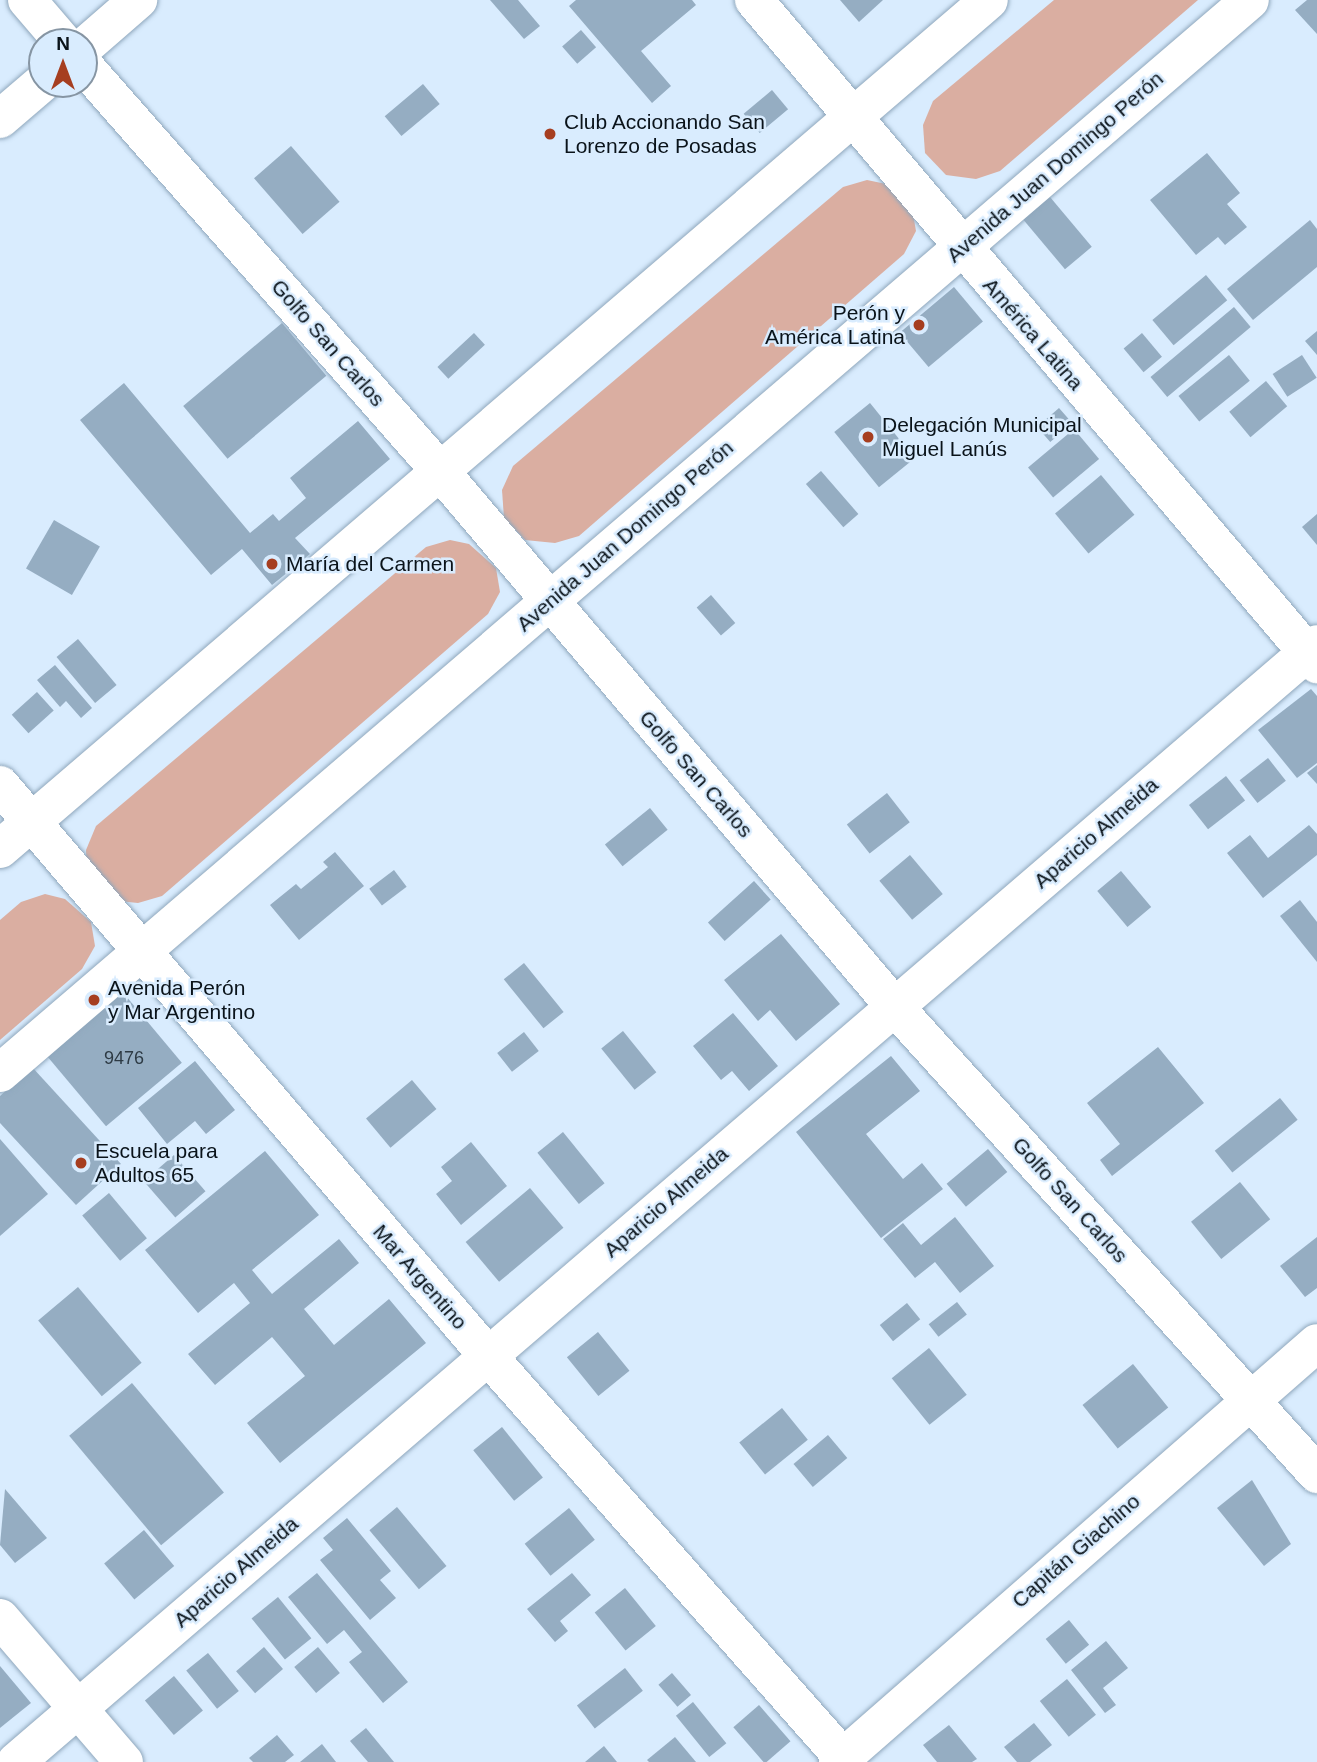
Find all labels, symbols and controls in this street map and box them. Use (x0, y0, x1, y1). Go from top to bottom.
north arrow (28, 28, 98, 98)
text: N (56, 33, 70, 54)
street label: Avenida Juan Domingo Perón (942, 66, 1168, 268)
place label: Club Accionando San Lorenzo de Posadas (564, 109, 766, 159)
marker: Club Accionando San Lorenzo de Posadas (542, 126, 558, 142)
street label: América Latina (978, 273, 1088, 395)
street label: Golfo San Carlos (266, 274, 390, 412)
place label: Perón y América Latina (765, 300, 905, 350)
marker: Perón y América Latina (911, 317, 927, 333)
place label: Delegación Municipal Miguel Lanús (882, 412, 1082, 462)
marker: Delegación Municipal Miguel Lanús (860, 429, 876, 445)
street label: Avenida Juan Domingo Perón (512, 435, 738, 637)
place label: María del Carmen (286, 551, 454, 577)
marker: María del Carmen (264, 556, 280, 572)
street label: Golfo San Carlos (634, 705, 758, 843)
street label: Aparicio Almeida (1028, 772, 1164, 894)
place label: Avenida Perón y Mar Argentino (108, 975, 256, 1025)
marker: Avenida Perón y Mar Argentino (86, 992, 102, 1008)
house number: 9476 (104, 1047, 144, 1069)
street label: Golfo San Carlos (1007, 1132, 1133, 1268)
place label: Escuela para Adultos 65 (95, 1138, 218, 1188)
street label: Aparicio Almeida (598, 1141, 734, 1263)
marker: Escuela para Adultos 65 (73, 1155, 89, 1171)
street label: Mar Argentino (367, 1219, 473, 1335)
street label: Capitán Giachino (1007, 1489, 1145, 1613)
street label: Aparicio Almeida (168, 1511, 304, 1633)

